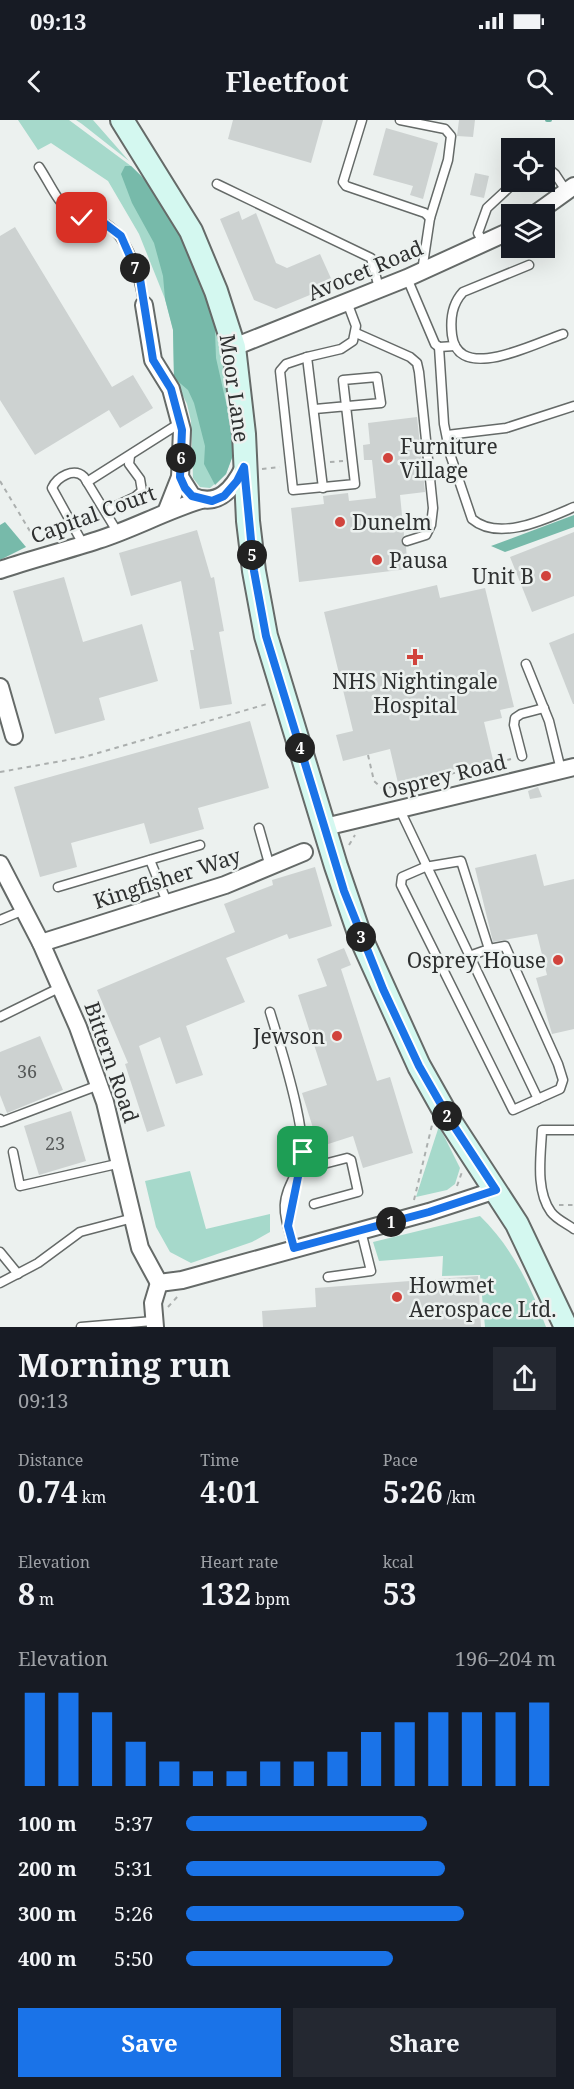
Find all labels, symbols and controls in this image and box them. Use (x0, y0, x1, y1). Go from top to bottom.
text: 09:13 (30, 6, 86, 36)
text: Fleetfoot (225, 63, 349, 100)
icon: back (18, 65, 51, 98)
icon: search (523, 65, 556, 98)
map controls (501, 138, 555, 258)
button: locate (501, 138, 555, 192)
pin (56, 192, 107, 243)
icon: check (65, 201, 98, 234)
button: layers (501, 204, 555, 258)
street label: Avocet Road (303, 233, 427, 307)
pin: 7 (120, 253, 150, 283)
text: 7 (130, 257, 140, 279)
street label: Moor Lane (214, 332, 256, 444)
place label: Furniture Village (400, 432, 498, 484)
pin: 6 (166, 443, 196, 473)
text: 6 (176, 447, 186, 469)
marker: Furniture Village (381, 451, 395, 465)
street label: Capital Court (27, 478, 159, 550)
place label: Dunelm (352, 508, 432, 536)
marker: Dunelm (333, 515, 347, 529)
pin: 5 (237, 540, 267, 570)
text: 5 (247, 544, 257, 566)
place label: Pausa (389, 546, 448, 574)
marker: Pausa (370, 553, 384, 567)
place label: Unit B (472, 562, 534, 590)
marker: Unit B (539, 569, 553, 583)
marker: NHS Nightingale Hospital (406, 648, 424, 666)
place label: NHS Nightingale Hospital (332, 667, 498, 719)
pin: 4 (285, 733, 315, 763)
text: 4 (295, 737, 305, 759)
street label: Osprey Road (379, 747, 509, 805)
street label: Kingfisher Way (90, 841, 244, 915)
pin: 3 (346, 922, 376, 952)
text: 3 (356, 926, 366, 948)
place label: Osprey House (407, 946, 546, 974)
marker: Osprey House (551, 953, 565, 967)
street label: Bittern Road (78, 998, 146, 1126)
place label: Jewson (252, 1022, 325, 1050)
marker: Jewson (330, 1029, 344, 1043)
house number: 36 (17, 1059, 37, 1083)
pin: 2 (432, 1101, 462, 1131)
text: 2 (442, 1105, 452, 1127)
pin (277, 1126, 328, 1177)
house number: 23 (45, 1131, 65, 1155)
icon: arrive (286, 1135, 319, 1168)
pin: 1 (376, 1207, 406, 1237)
text: 1 (386, 1211, 396, 1233)
place label: Howmet Aerospace Ltd. (409, 1271, 556, 1323)
marker: Howmet Aerospace Ltd. (390, 1290, 404, 1304)
text: Morning run (18, 1342, 231, 1387)
button: share (493, 1347, 556, 1410)
text: 09:13 (18, 1387, 68, 1414)
text: Distance (18, 1449, 83, 1471)
text: Time (200, 1449, 239, 1471)
text: Pace (383, 1449, 418, 1471)
text: 0.74 (18, 1471, 78, 1512)
text: 4:01 (200, 1471, 260, 1512)
text: 5:26 (383, 1471, 443, 1512)
text: km (78, 1486, 106, 1508)
text: /km (443, 1486, 476, 1508)
text: Elevation (18, 1551, 90, 1573)
text: Heart rate (200, 1551, 278, 1573)
text: kcal (383, 1551, 414, 1573)
text: 8 (18, 1573, 35, 1614)
text: 132 (200, 1573, 251, 1614)
text: 53 (383, 1573, 417, 1614)
text: m (35, 1588, 54, 1610)
text: bpm (251, 1588, 290, 1610)
text: Elevation (18, 1645, 108, 1672)
text: 196–204 m (455, 1645, 556, 1672)
text: 100 m (18, 1810, 77, 1837)
text: 5:37 (114, 1810, 153, 1837)
text: 200 m (18, 1855, 77, 1882)
text: 5:31 (114, 1855, 153, 1882)
text: 300 m (18, 1900, 77, 1927)
text: 5:26 (114, 1900, 153, 1927)
text: 400 m (18, 1945, 77, 1972)
text: 5:50 (114, 1945, 153, 1972)
button: Save (18, 2008, 281, 2077)
button: Share (293, 2008, 556, 2077)

